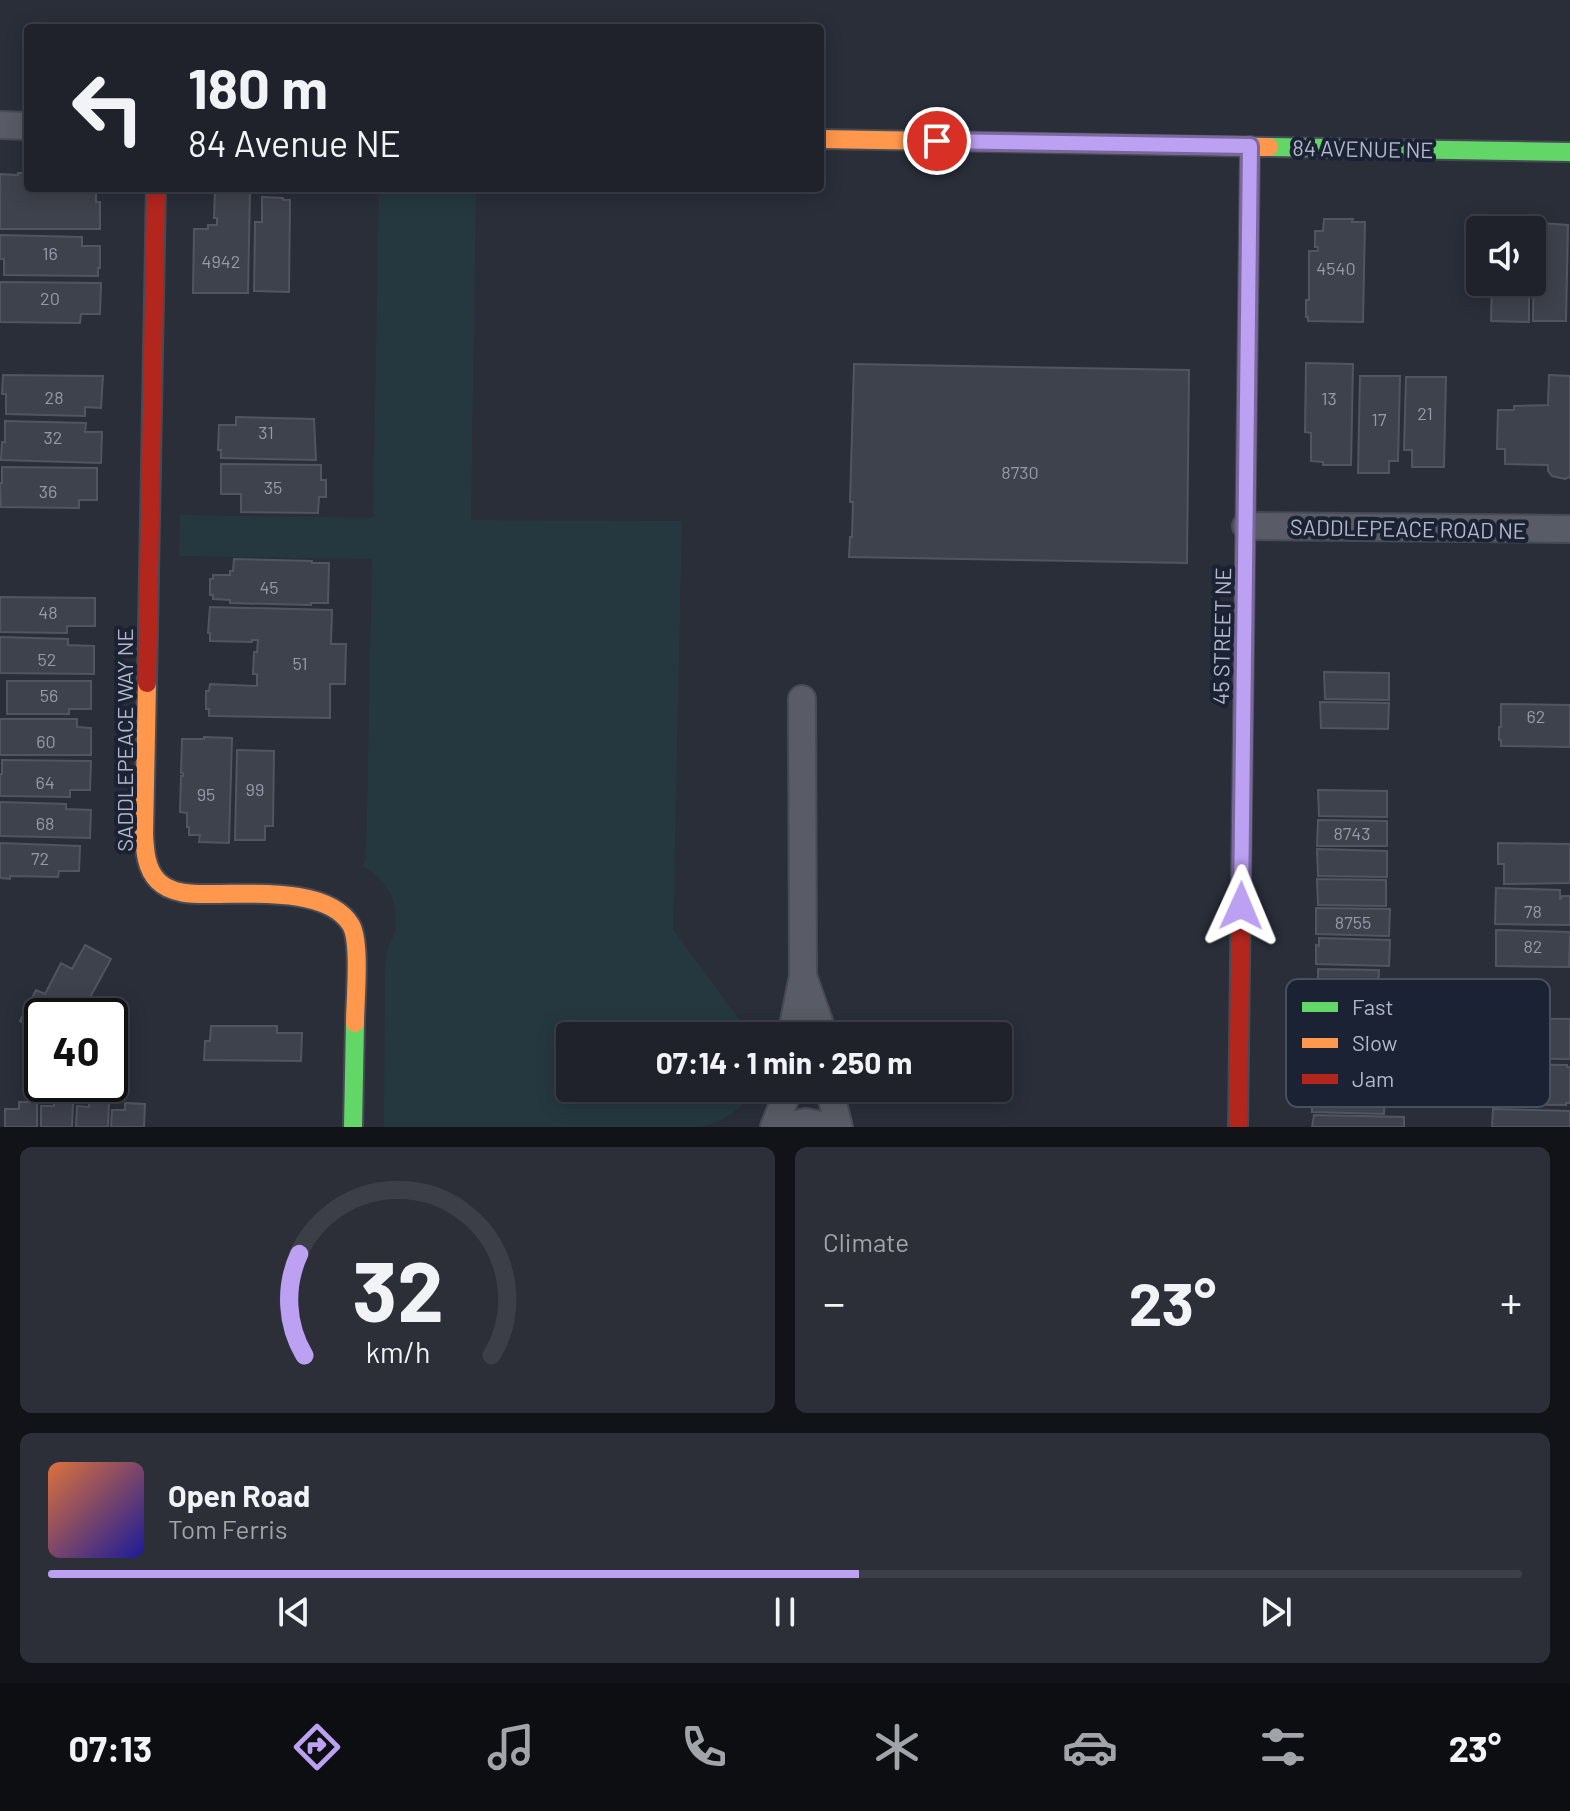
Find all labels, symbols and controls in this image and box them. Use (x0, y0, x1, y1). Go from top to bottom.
text: 180 m (188, 53, 328, 120)
icon: left (56, 56, 160, 160)
pin (903, 107, 971, 175)
icon: arrive (915, 119, 959, 163)
text: 84 Avenue NE (188, 121, 401, 164)
street label: 84 AVENUE NE (1292, 134, 1434, 162)
map controls (1466, 216, 1546, 296)
button: sound (1466, 216, 1546, 296)
house number: 16 (42, 242, 58, 264)
house number: 4942 (202, 250, 240, 272)
house number: 4540 (1316, 257, 1356, 279)
house number: 20 (40, 287, 60, 309)
house number: 28 (44, 386, 64, 408)
house number: 13 (1321, 387, 1337, 409)
house number: 21 (1417, 402, 1433, 424)
house number: 17 (1372, 408, 1387, 430)
house number: 31 (258, 421, 274, 443)
house number: 32 (44, 426, 62, 448)
house number: 8730 (1001, 461, 1039, 483)
house number: 35 (264, 476, 282, 498)
house number: 36 (39, 480, 57, 502)
street label: SADDLEPEACE ROAD NE (1290, 513, 1526, 543)
street label: 45 STREET NE (1207, 567, 1235, 705)
house number: 45 (259, 576, 279, 598)
house number: 48 (38, 601, 58, 623)
street label: SADDLEPEACE WAY NE (111, 628, 137, 852)
house number: 52 (38, 648, 56, 670)
house number: 51 (292, 652, 308, 674)
house number: 56 (40, 684, 58, 706)
house number: 62 (1527, 705, 1545, 727)
house number: 60 (36, 730, 56, 752)
house number: 64 (35, 771, 55, 793)
house number: 99 (246, 778, 264, 800)
house number: 95 (197, 783, 215, 805)
house number: 68 (36, 812, 54, 834)
house number: 8743 (1333, 822, 1371, 844)
house number: 72 (31, 847, 49, 869)
position arrow (1199, 864, 1283, 948)
house number: 78 (1524, 900, 1542, 922)
house number: 8755 (1335, 911, 1371, 933)
house number: 82 (1523, 935, 1543, 957)
legend (1286, 979, 1550, 1107)
text: Fast (1352, 993, 1394, 1019)
speed limit sign: 40 (24, 998, 128, 1102)
text: Slow (1352, 1029, 1397, 1055)
text: 07:14 · 1 min · 250 m (656, 1044, 912, 1080)
text: Jam (1352, 1065, 1394, 1091)
text: Climate (823, 1226, 909, 1257)
text: 32 (352, 1239, 443, 1339)
text: 23° (1129, 1266, 1216, 1338)
text: − (823, 1275, 845, 1328)
text: + (1500, 1275, 1522, 1328)
text: km/h (365, 1334, 430, 1369)
text: Open Road (168, 1477, 310, 1513)
text: Tom Ferris (168, 1513, 288, 1544)
icon: previous (272, 1590, 316, 1634)
icon: pause (763, 1590, 807, 1634)
icon: next (1254, 1590, 1298, 1634)
icon: directions (289, 1719, 345, 1775)
icon: music (483, 1719, 539, 1775)
icon: phone (676, 1719, 732, 1775)
icon: climate (869, 1719, 925, 1775)
icon: car (1062, 1719, 1118, 1775)
icon: filters (1255, 1719, 1311, 1775)
text: 07:13 (69, 1726, 152, 1769)
text: 23° (1449, 1726, 1501, 1769)

